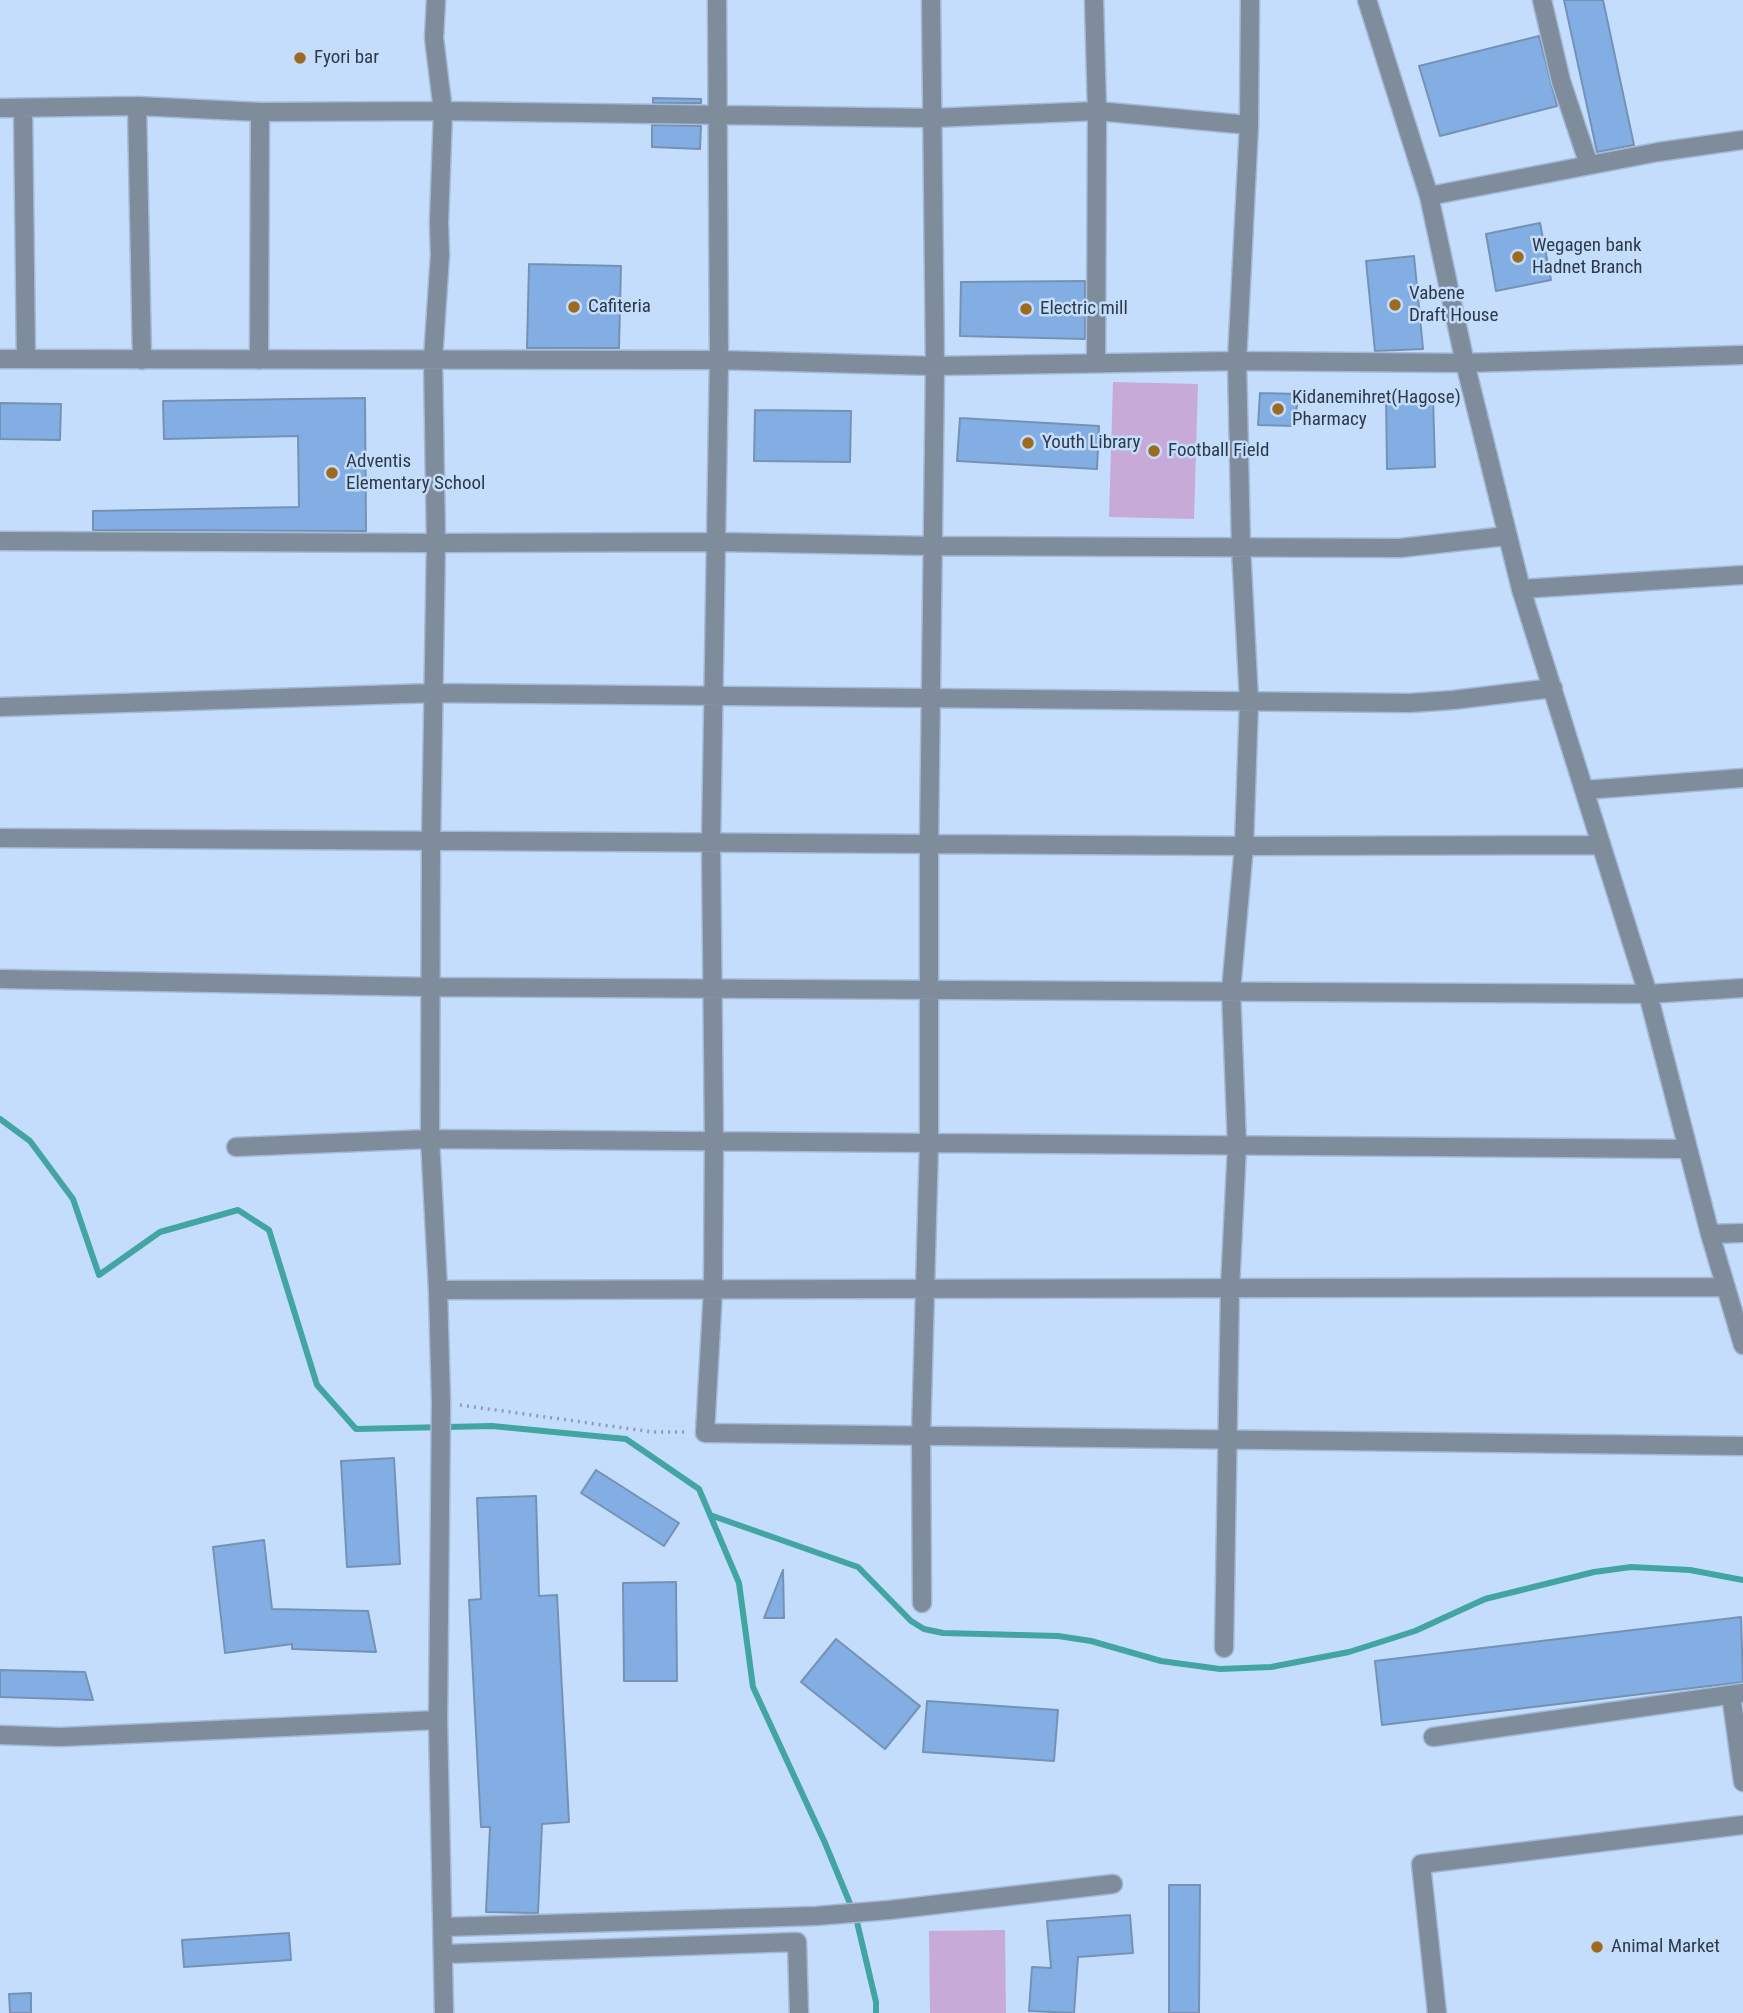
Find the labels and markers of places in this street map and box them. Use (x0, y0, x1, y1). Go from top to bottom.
place label: Fyori bar (314, 47, 379, 69)
marker: Fyori bar (292, 50, 308, 66)
place label: Wegagen bank Hadnet Branch (1532, 235, 1642, 279)
marker: Wegagen bank Hadnet Branch (1510, 249, 1526, 265)
place label: Vabene Draft House (1409, 283, 1498, 327)
place label: Cafiteria (588, 296, 651, 318)
marker: Vabene Draft House (1387, 297, 1403, 313)
place label: Electric mill (1040, 298, 1128, 320)
marker: Cafiteria (566, 299, 582, 315)
marker: Electric mill (1018, 301, 1034, 317)
place label: Kidanemihret(Hagose) Pharmacy (1292, 387, 1461, 431)
marker: Kidanemihret(Hagose) Pharmacy (1270, 401, 1286, 417)
place label: Youth Library (1042, 432, 1140, 454)
marker: Youth Library (1020, 435, 1036, 451)
place label: Football Field (1168, 440, 1269, 462)
marker: Football Field (1146, 443, 1162, 459)
place label: Adventis Elementary School (346, 451, 485, 495)
marker: Adventis Elementary School (324, 465, 340, 481)
place label: Animal Market (1611, 1936, 1720, 1958)
marker: Animal Market (1589, 1939, 1605, 1955)

